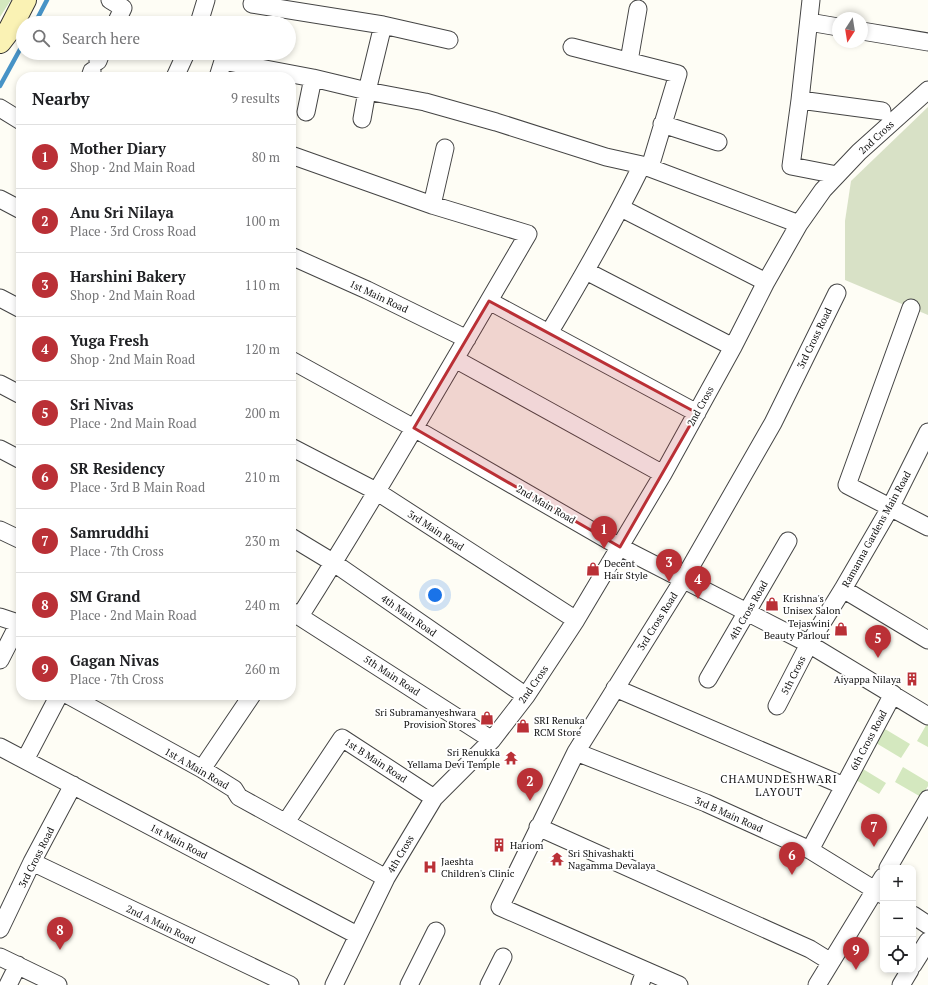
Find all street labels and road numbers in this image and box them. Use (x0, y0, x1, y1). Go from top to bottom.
street label: 2nd Cross (856, 118, 897, 157)
street label: 1st Main Road (347, 277, 411, 316)
street label: 3rd Cross Road (794, 305, 835, 371)
street label: 2nd Cross (684, 384, 717, 429)
street label: Ramanna Gardens Main Road (839, 468, 914, 590)
street label: 2nd Main Road (514, 482, 578, 527)
street label: 3rd Main Road (405, 507, 467, 554)
street label: 4th Cross Road (726, 578, 771, 642)
street label: 3rd Cross Road (634, 589, 681, 653)
street label: 4th Main Road (378, 592, 439, 640)
street label: 5th Main Road (361, 652, 423, 699)
street label: 5th Cross (778, 654, 809, 697)
street label: 2nd Cross (516, 663, 551, 706)
street label: 6th Cross Road (847, 707, 890, 773)
street label: 1st B Main Road (342, 735, 410, 786)
street label: 1st A Main Road (162, 745, 232, 792)
street label: 3rd B Main Road (693, 794, 765, 835)
street label: 1st Main Road (148, 821, 210, 862)
street label: 3rd Cross Road (16, 824, 58, 890)
street label: 4th Cross (384, 833, 417, 876)
street label: 2nd A Main Road (124, 902, 198, 947)

